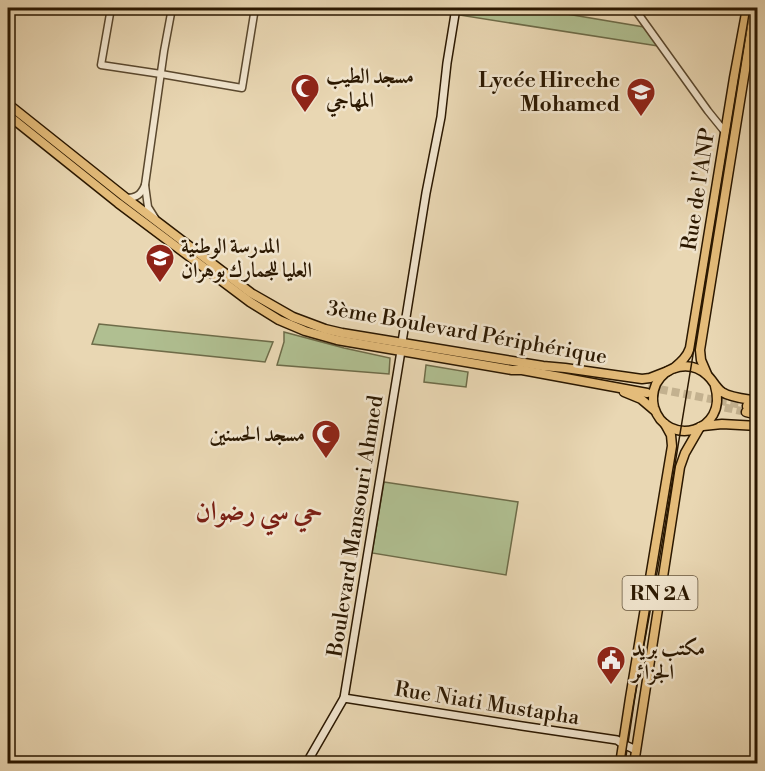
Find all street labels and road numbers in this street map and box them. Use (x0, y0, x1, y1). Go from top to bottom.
street label: Rue de l'ANP (676, 126, 721, 252)
street label: 3ème Boulevard Périphérique (325, 296, 609, 370)
street label: Boulevard Mansouri Ahmed (322, 393, 390, 660)
road number: RN 2A (622, 576, 698, 610)
street label: Rue Niati Mustapha (393, 677, 582, 732)

